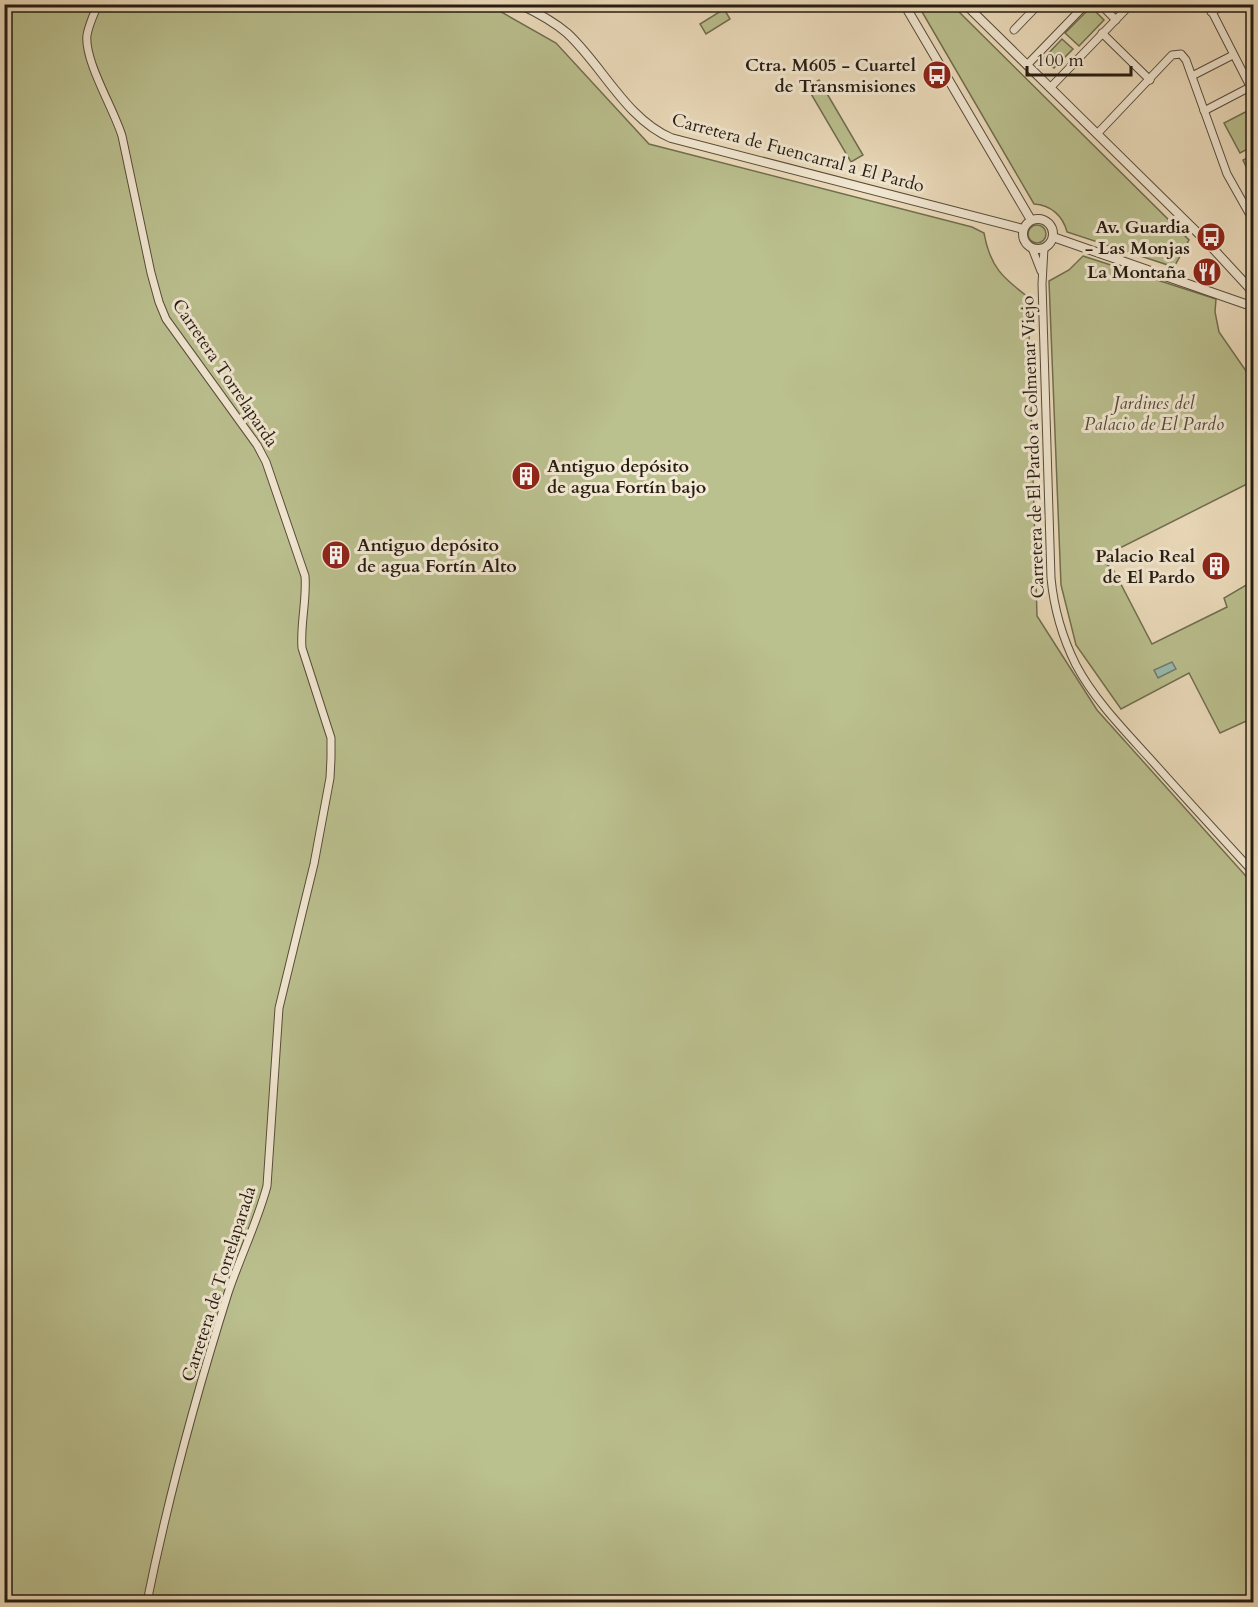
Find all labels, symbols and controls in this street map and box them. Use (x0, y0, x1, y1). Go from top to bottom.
scale bar (1027, 39, 1130, 77)
text: 100 m (1036, 48, 1084, 73)
place label: Ctra. M605 - Cuartel de Transmisiones (745, 53, 916, 99)
bus stop icon: Ctra. M605 - Cuartel de Transmisiones (921, 59, 953, 91)
street label: Carretera de Fuencarral a El Pardo (669, 107, 927, 199)
place label: Av. Guardia - Las Monjas (1085, 215, 1190, 261)
bus stop icon: Av. Guardia - Las Monjas (1195, 221, 1227, 253)
restaurant icon: La Montaña (1191, 256, 1223, 288)
place label: La Montaña (1087, 260, 1186, 285)
street label: Carretera Torrelaparda (166, 294, 284, 452)
street label: Carretera de El Pardo a Colmenar Viejo (1015, 295, 1051, 599)
park label: Jardines del Palacio de El Pardo (1084, 391, 1224, 437)
place label: Antiguo depósito de agua Fortín bajo (547, 454, 706, 500)
building icon: Antiguo depósito de agua Fortín bajo (510, 460, 542, 492)
place label: Antiguo depósito de agua Fortín Alto (357, 533, 517, 579)
building icon: Antiguo depósito de agua Fortín Alto (320, 539, 352, 571)
place label: Palacio Real de El Pardo (1095, 544, 1195, 590)
building icon: Palacio Real de El Pardo (1200, 550, 1232, 582)
street label: Carretera de Torrelaparada (176, 1183, 262, 1385)

